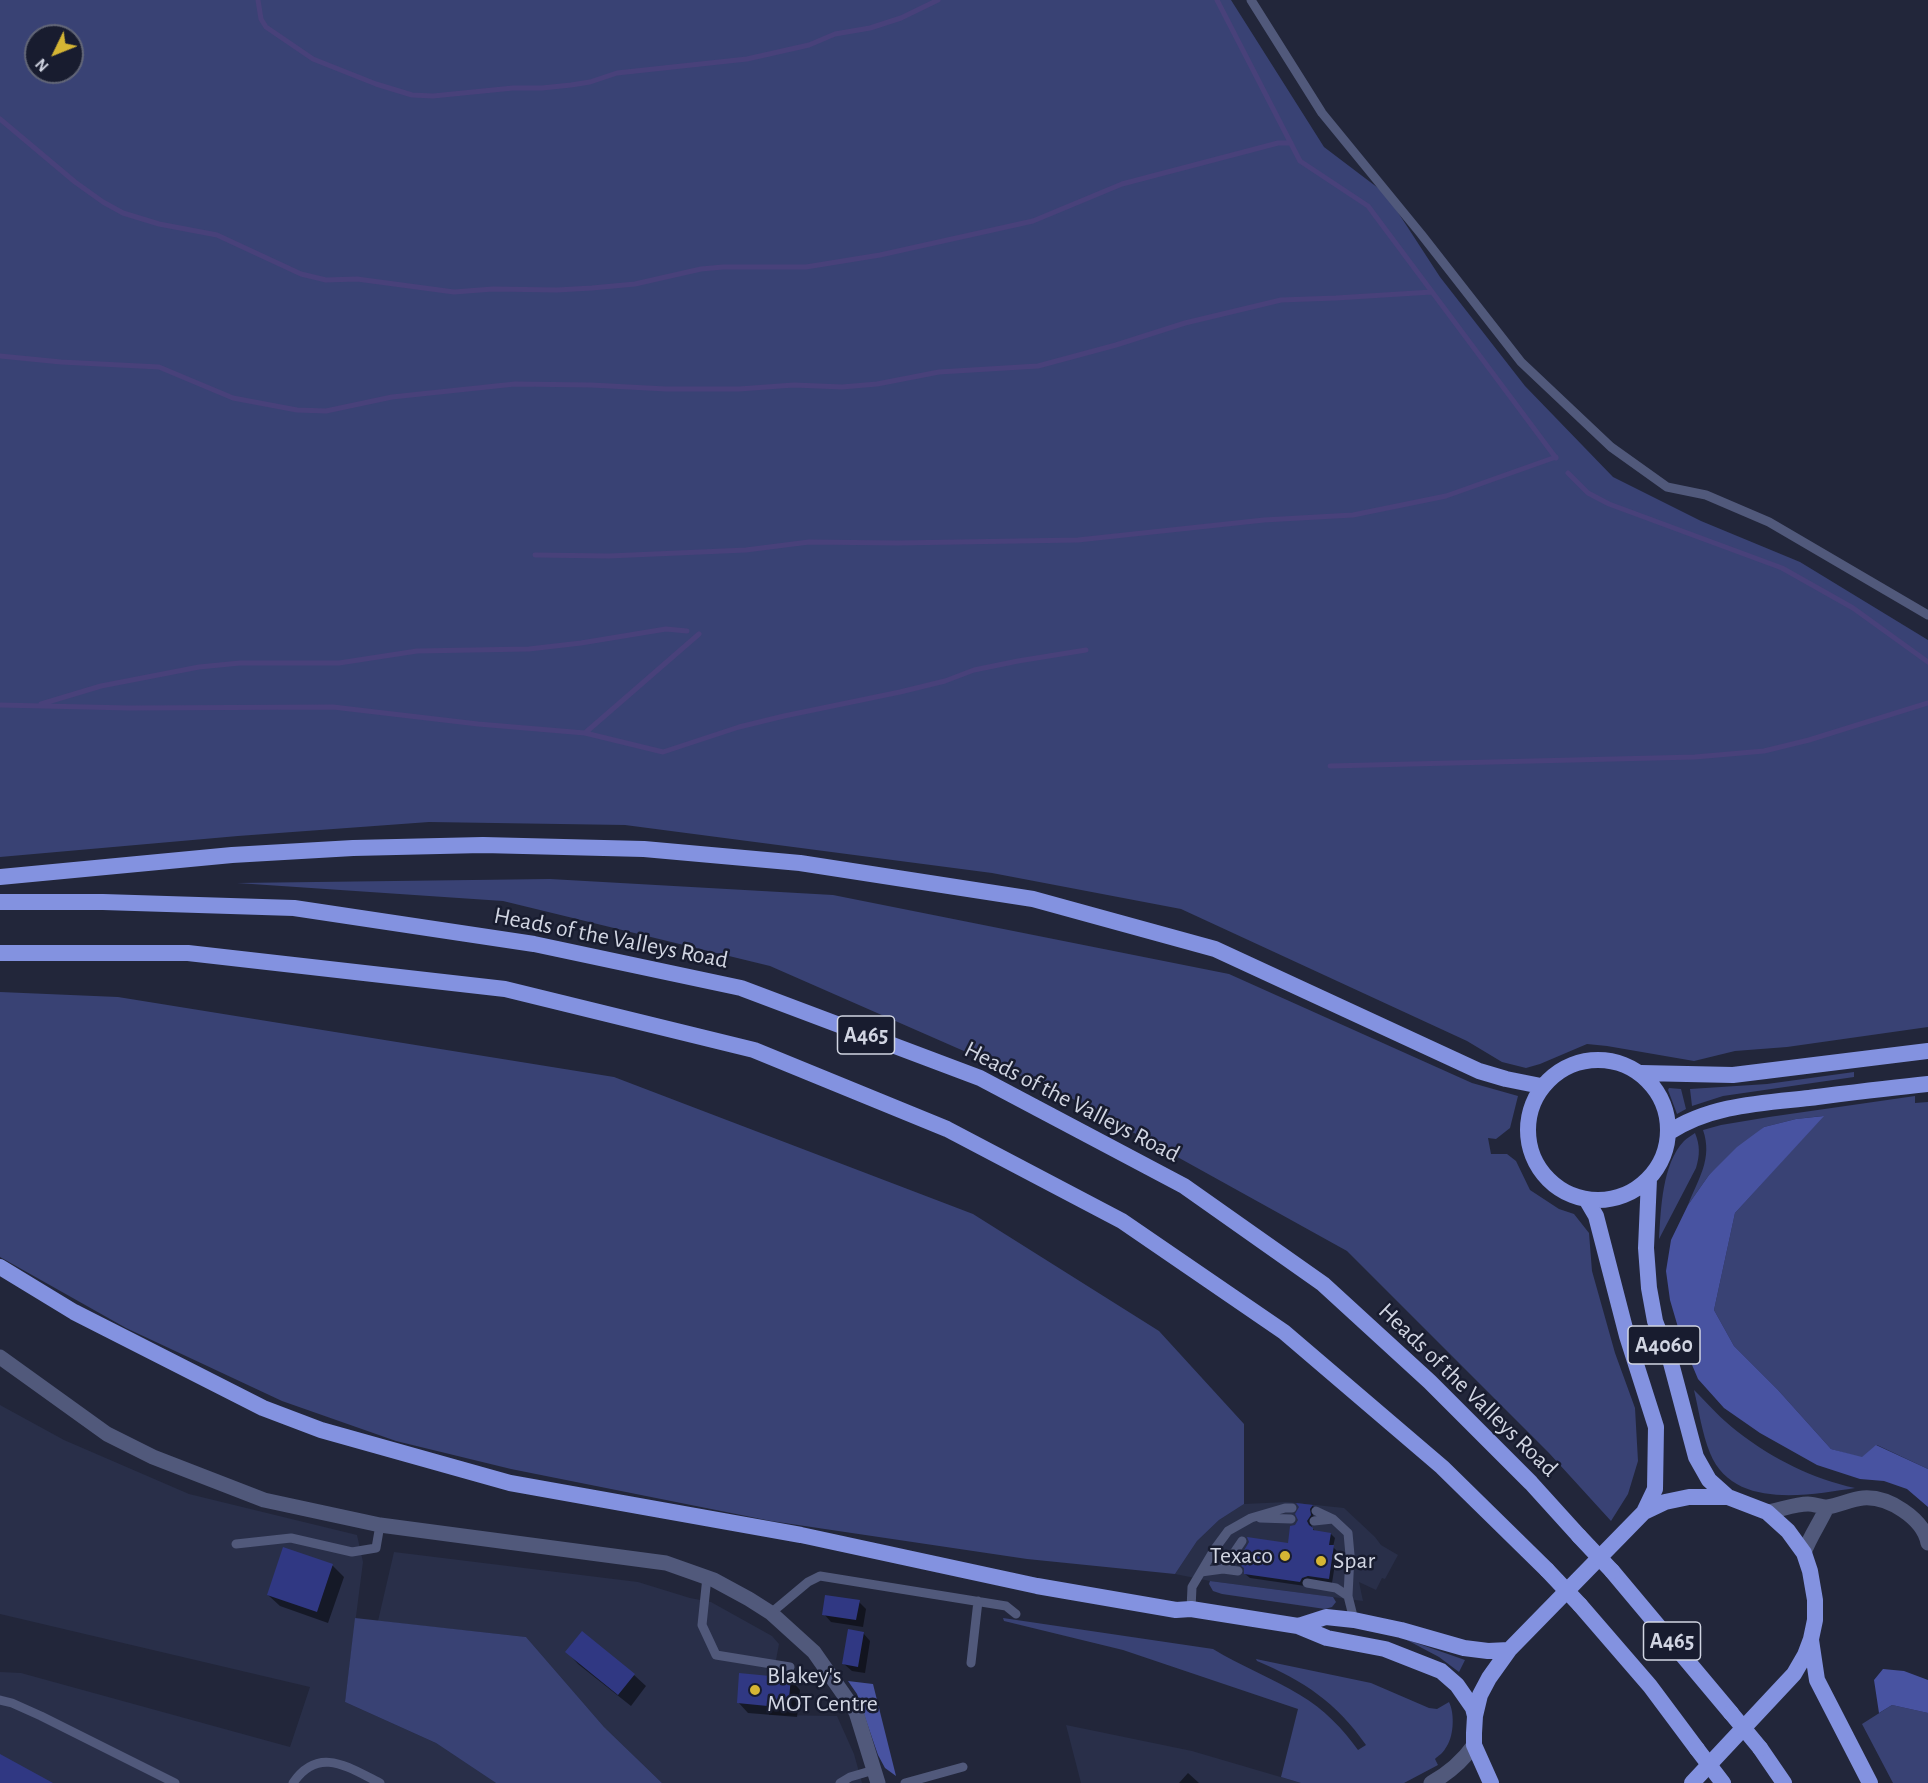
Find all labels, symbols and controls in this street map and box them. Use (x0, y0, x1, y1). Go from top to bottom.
north arrow (24, 24, 84, 84)
text: N (33, 55, 52, 74)
street label: Heads of the Valleys Road (491, 901, 731, 975)
road number: A465 (838, 1016, 894, 1054)
street label: Heads of the Valleys Road (959, 1035, 1185, 1169)
street label: Heads of the Valleys Road (1372, 1297, 1564, 1483)
road number: A4060 (1628, 1326, 1700, 1364)
place label: Texaco (1210, 1542, 1273, 1570)
place label: Spar (1333, 1547, 1375, 1575)
marker: Texaco (1278, 1549, 1292, 1563)
marker: Spar (1314, 1554, 1328, 1568)
road number: A465 (1644, 1622, 1700, 1660)
place label: Blakey's MOT Centre (767, 1662, 878, 1718)
marker: Blakey's MOT Centre (748, 1683, 762, 1697)

